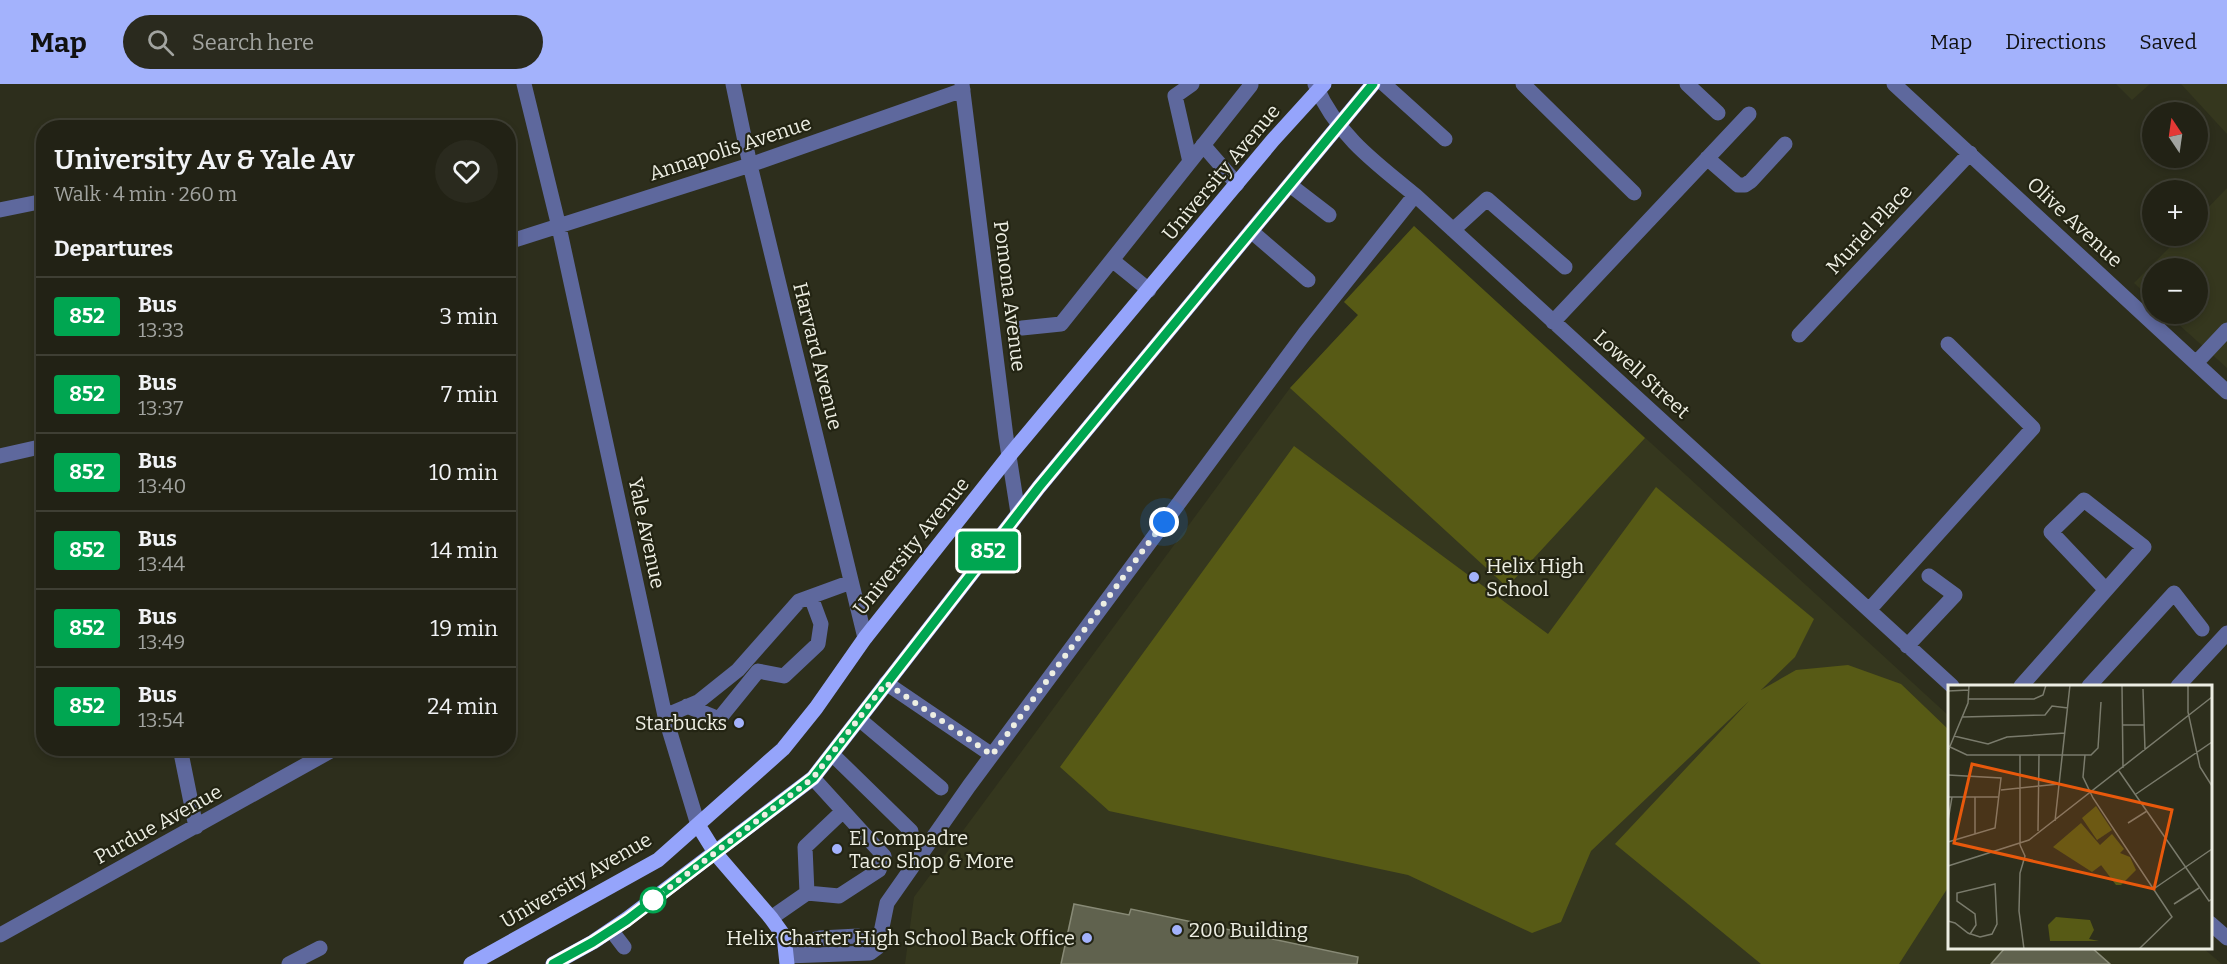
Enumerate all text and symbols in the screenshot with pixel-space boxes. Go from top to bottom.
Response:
search box [123,15,543,69]
text: Map [30,26,87,59]
icon: search [144,26,177,59]
text: Search here [192,29,314,56]
text: Map [1930,29,1972,55]
text: Directions [2005,29,2106,55]
text: Saved [2139,29,2197,55]
street label: University Avenue [1157,99,1285,245]
north arrow [2142,102,2208,168]
map controls [2142,102,2208,324]
street label: Annapolis Avenue [646,110,814,186]
button: heart [435,140,498,203]
text: University Av & Yale Av [54,143,355,176]
street label: Olive Avenue [2022,172,2128,272]
street label: Muriel Place [1821,179,1917,279]
button: + [2142,180,2208,246]
text: Walk · 4 min · 260 m [54,182,237,206]
street label: Pomona Avenue [989,219,1031,373]
text: Departures [54,235,173,262]
button: − [2142,258,2208,324]
street label: Harvard Avenue [788,280,848,432]
text: Bus [138,291,177,318]
text: 852 [69,303,105,329]
text: 3 min [440,303,498,330]
text: 13:33 [138,318,184,342]
street label: Lowell Street [1589,325,1695,423]
text: Bus [138,369,177,396]
text: 852 [69,381,105,407]
text: 7 min [441,381,498,408]
text: 13:37 [138,396,183,420]
text: Bus [138,447,177,474]
text: 852 [69,459,105,485]
text: 10 min [429,459,498,486]
street label: University Avenue [848,472,974,620]
text: 13:40 [138,474,186,498]
street label: Yale Avenue [624,475,670,591]
your location [1149,507,1179,537]
text: Bus [138,525,177,552]
line badge: 852 [954,532,1022,570]
text: 852 [69,537,105,563]
text: 14 min [430,537,498,564]
text: 852 [970,538,1006,564]
text: 13:44 [138,552,185,576]
place label: Helix High School [1486,554,1585,601]
marker: Helix High School [1467,570,1481,584]
text: Bus [138,603,177,630]
text: 852 [69,615,105,641]
text: 19 min [430,615,498,642]
text: 13:49 [138,630,185,654]
text: Bus [138,681,177,708]
inset map [1948,685,2212,949]
text: 852 [69,693,105,719]
text: 24 min [427,693,498,720]
text: 13:54 [138,708,184,732]
place label: Starbucks [635,711,727,735]
marker: Starbucks [732,716,746,730]
street label: Purdue Avenue [90,779,226,869]
place label: El Compadre Taco Shop & More [849,826,1014,873]
street label: University Avenue [496,827,656,933]
marker: El Compadre Taco Shop & More [830,842,844,856]
unlabelled marker [640,887,666,913]
place label: 200 Building [1189,918,1308,942]
marker: 200 Building [1170,923,1184,937]
place label: Helix Charter High School Back Office [726,926,1075,950]
marker: Helix Charter High School Back Office [1080,931,1094,945]

